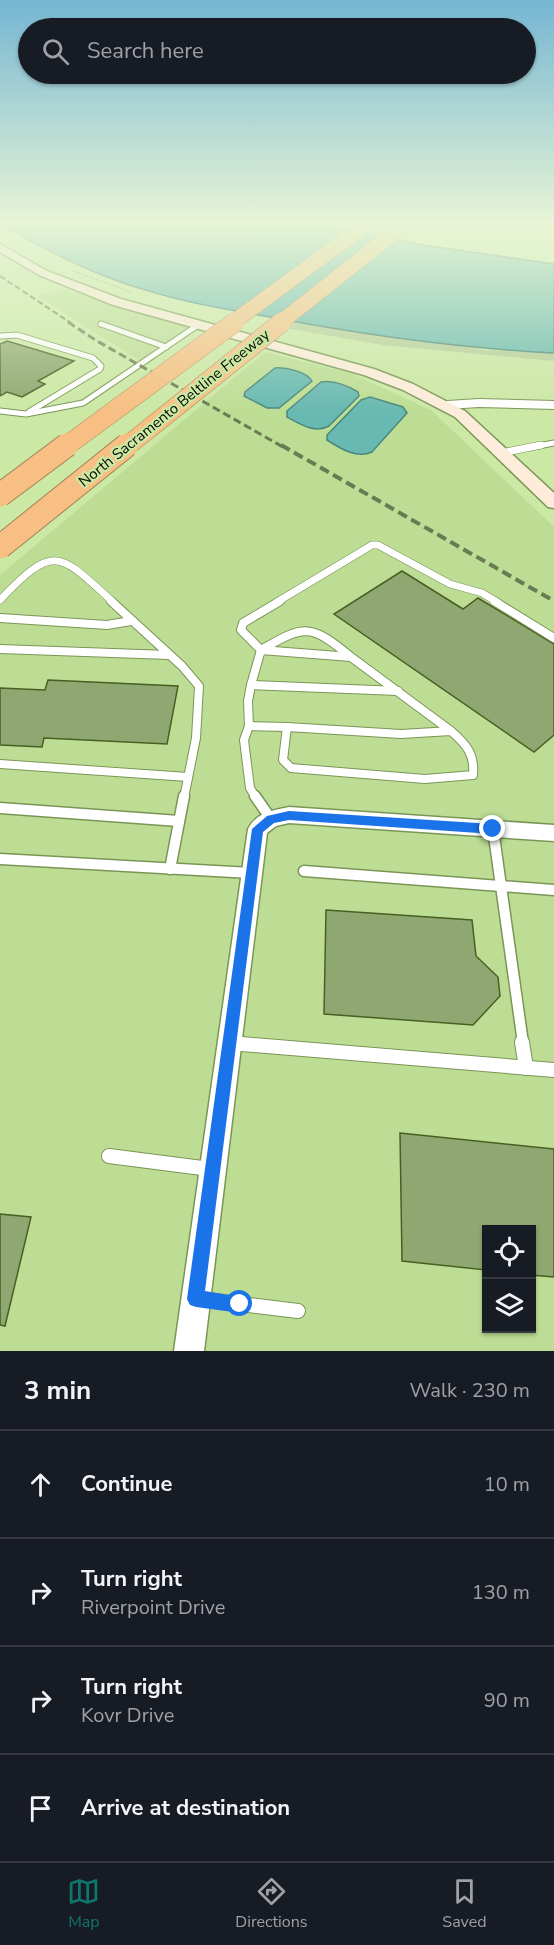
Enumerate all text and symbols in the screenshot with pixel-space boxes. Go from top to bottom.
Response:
search box [18,18,536,84]
icon: search [39,35,72,68]
text: Search here [87,36,204,66]
street label: North Sacramento Beltline Freeway [74,324,274,491]
route end [479,815,505,841]
map controls [482,1225,536,1333]
button: locate [482,1225,536,1279]
button: layers [482,1279,536,1333]
route start [226,1290,252,1316]
text: 3 min [24,1373,91,1408]
text: Walk · 230 m [410,1377,530,1404]
icon: ahead [24,1468,57,1501]
text: Continue [81,1469,172,1499]
text: 10 m [484,1471,530,1498]
text: Turn right [81,1564,182,1594]
icon: right [24,1576,57,1609]
text: 130 m [472,1579,530,1606]
text: Riverpoint Drive [81,1594,225,1621]
text: Turn right [81,1672,182,1702]
icon: right [24,1684,57,1717]
text: 90 m [484,1687,530,1714]
text: Kovr Drive [81,1702,174,1729]
icon: arrive [24,1792,57,1825]
text: Arrive at destination [81,1793,290,1823]
tab: Map [67,1875,100,1933]
tab: Directions [235,1875,307,1933]
tab: Saved [442,1875,487,1933]

